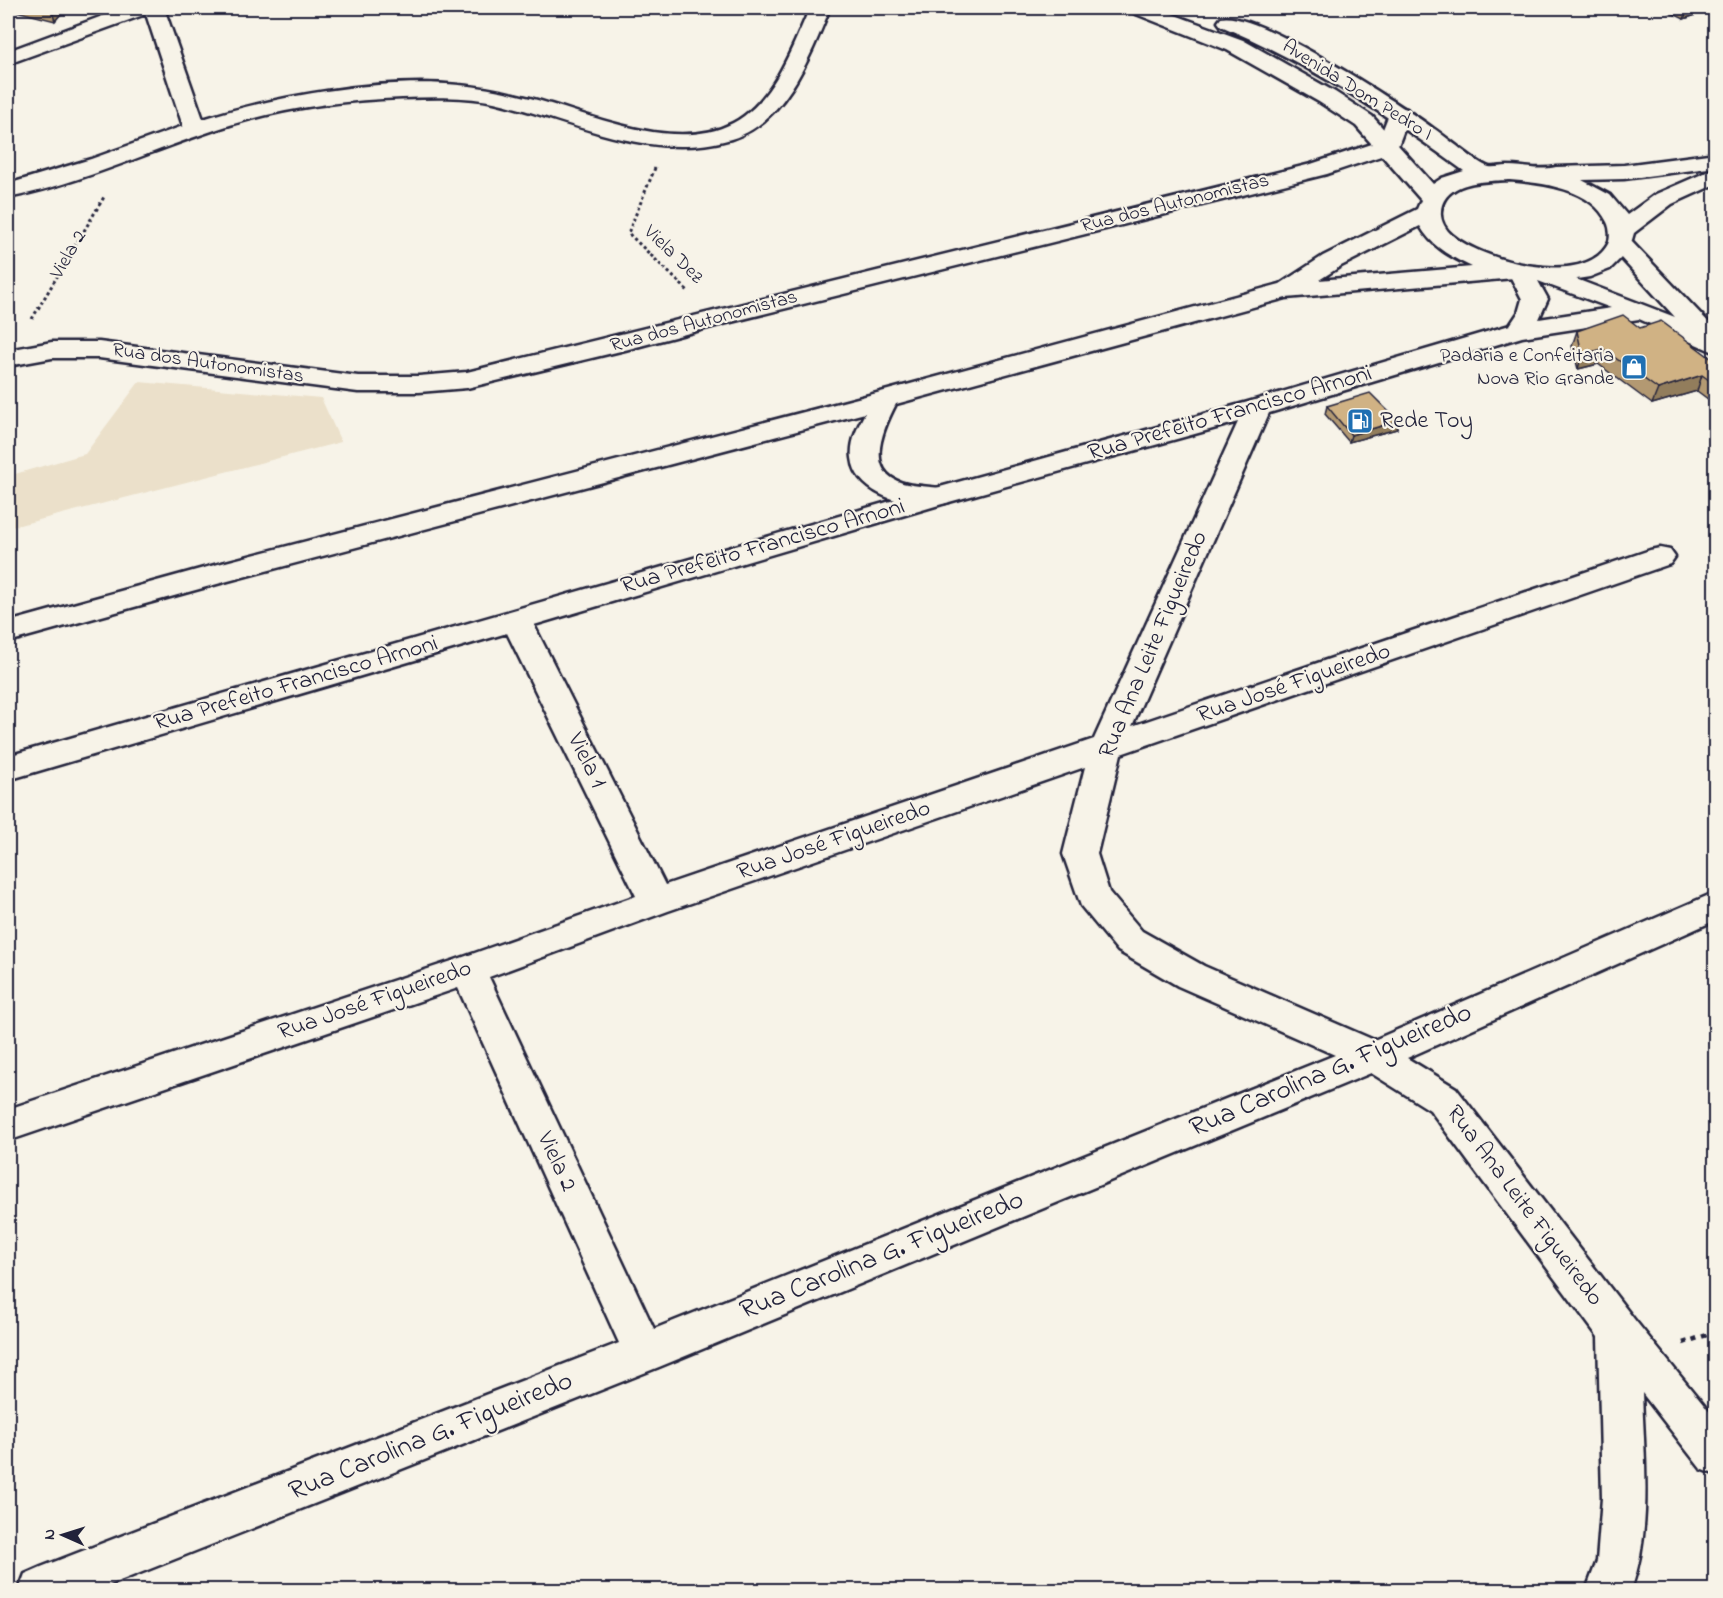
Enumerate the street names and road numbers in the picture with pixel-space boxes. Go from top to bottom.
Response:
street label: Avenida Dom Pedro I [1276,33,1438,149]
street label: Rua dos Autonomistas [1078,167,1272,241]
street label: Viela Dez [636,218,710,292]
street label: Viela 2 [43,225,95,286]
street label: Rua dos Autonomistas [607,283,801,361]
street label: Rua dos Autonomistas [110,336,306,392]
street label: Rua Prefeito Francisco Arnoni [1084,357,1376,471]
street label: Rua Prefeito Francisco Arnoni [617,490,909,604]
street label: Rua Ana Leite Figueiredo [1090,526,1218,764]
street label: Rua Prefeito Francisco Arnoni [150,627,442,741]
street label: Rua José Figueiredo [1193,634,1395,734]
street label: Viela 1 [557,726,615,795]
street label: Rua José Figueiredo [733,791,935,891]
street label: Rua José Figueiredo [274,951,476,1051]
street label: Rua Carolina G. Figueiredo [1183,993,1479,1149]
street label: Rua Ana Leite Figueiredo [1437,1098,1611,1314]
street label: Viela 2 [527,1125,585,1198]
street label: Rua Carolina G. Figueiredo [734,1180,1030,1332]
street label: Rua Carolina G. Figueiredo [283,1361,579,1513]

